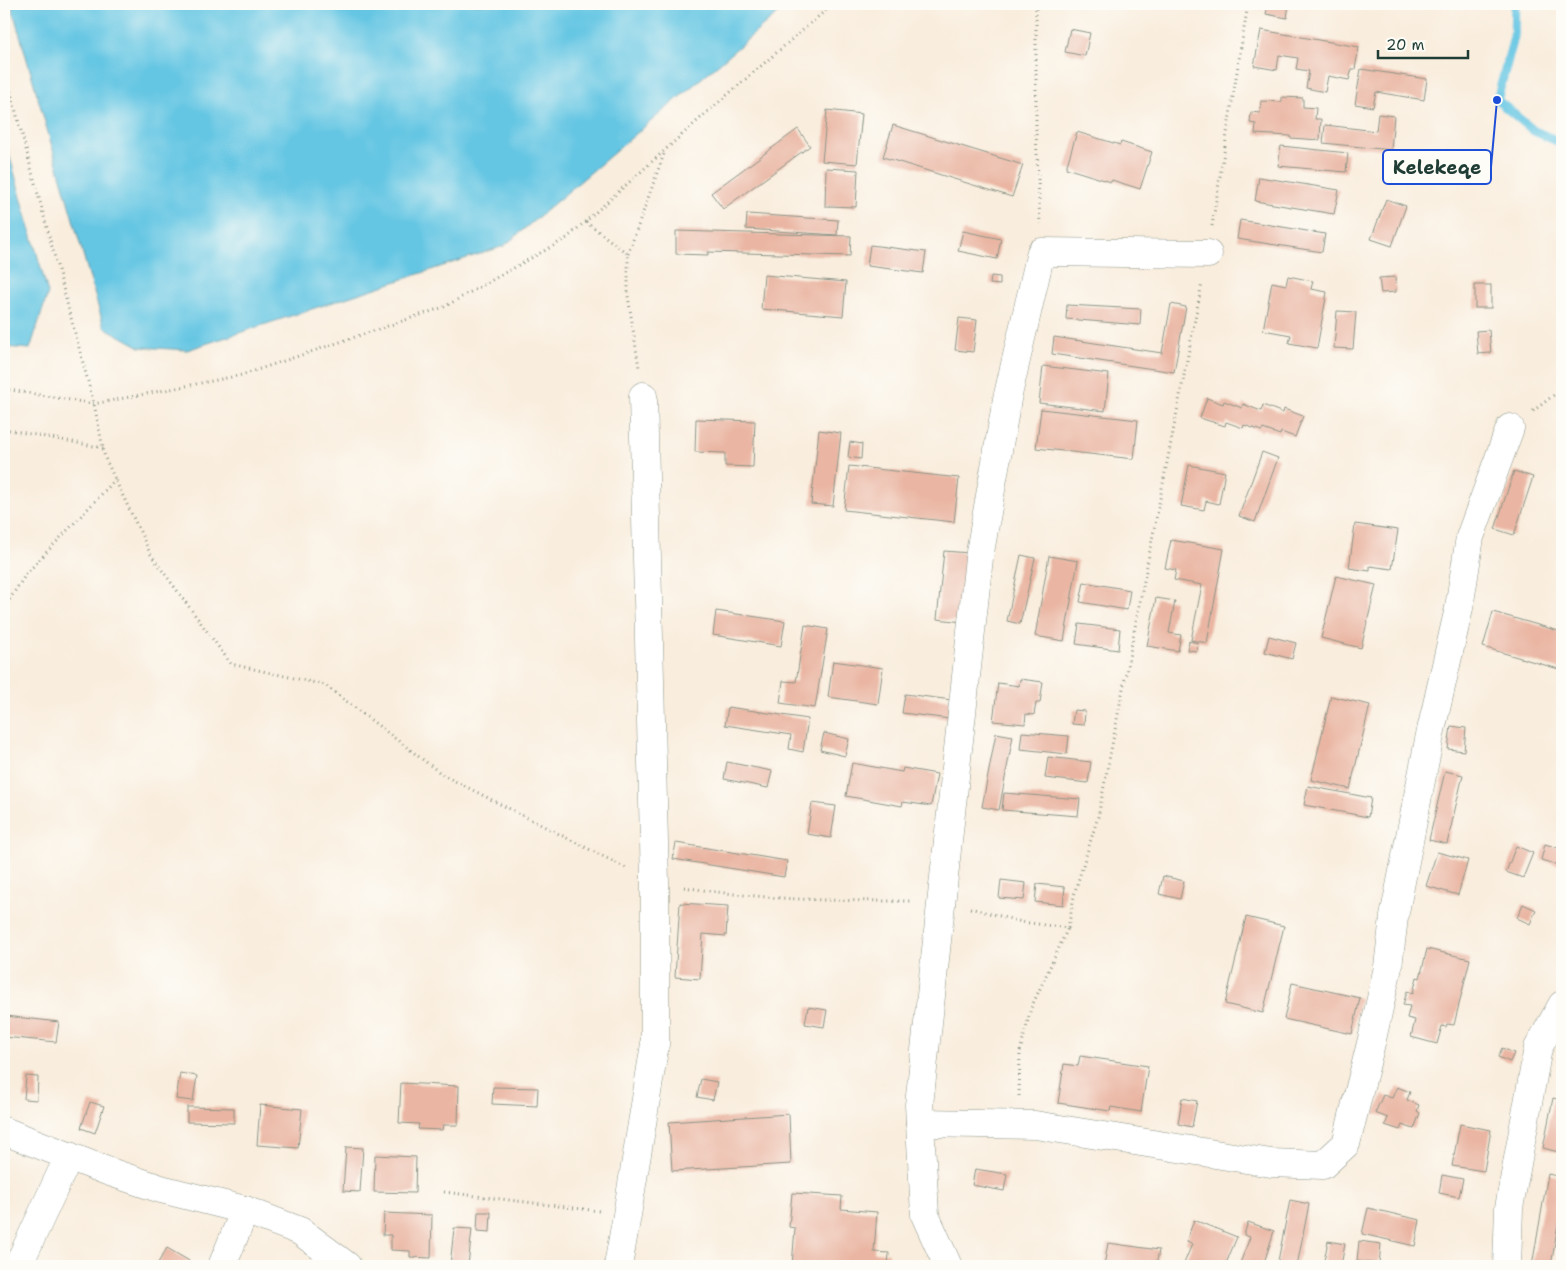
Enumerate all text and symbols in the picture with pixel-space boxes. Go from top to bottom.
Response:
scale bar [1378,28,1468,60]
text: 20 m [1386,35,1425,55]
callout: Kelekeqe [1383,150,1491,184]
text: Kelekeqe [1393,155,1481,180]

